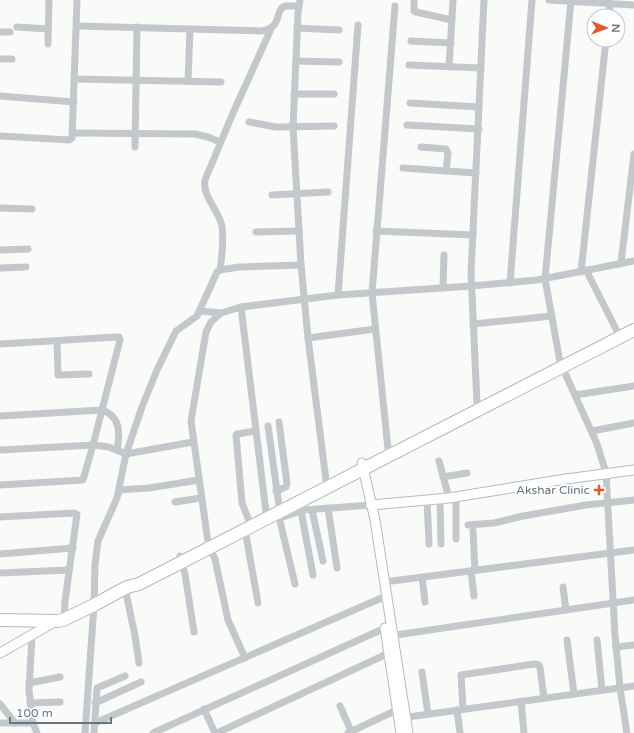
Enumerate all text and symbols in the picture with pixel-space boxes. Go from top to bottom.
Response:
north arrow [586,8,626,48]
text: N [609,24,622,33]
place label: Akshar Clinic [516,483,590,497]
marker: Akshar Clinic [593,484,605,496]
scale bar [10,699,111,725]
text: 100 m [16,706,53,720]

